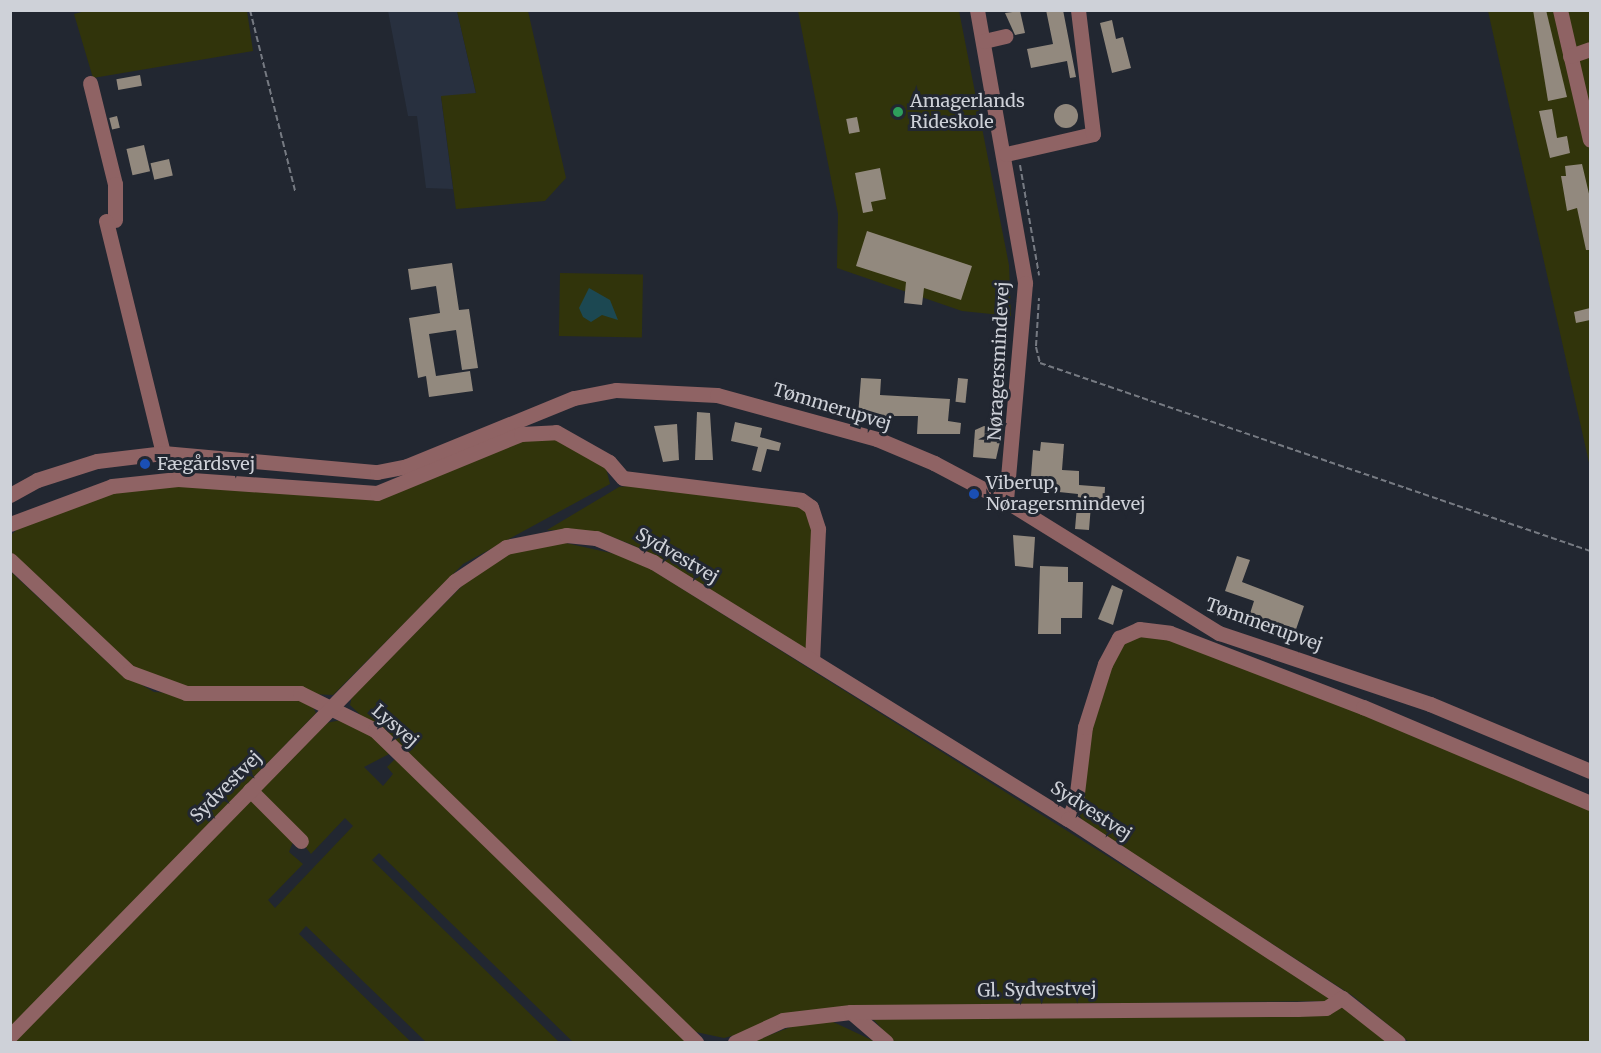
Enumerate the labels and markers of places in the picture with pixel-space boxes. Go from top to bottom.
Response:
place label: Amagerlands Rideskole [910,91,1025,134]
marker: Amagerlands Rideskole [891,105,905,119]
place label: Fægårdsvej [157,453,255,475]
marker: Fægårdsvej [138,457,152,471]
place label: Viberup, Nøragersmindevej [986,473,1146,516]
marker: Viberup, Nøragersmindevej [967,487,981,501]

